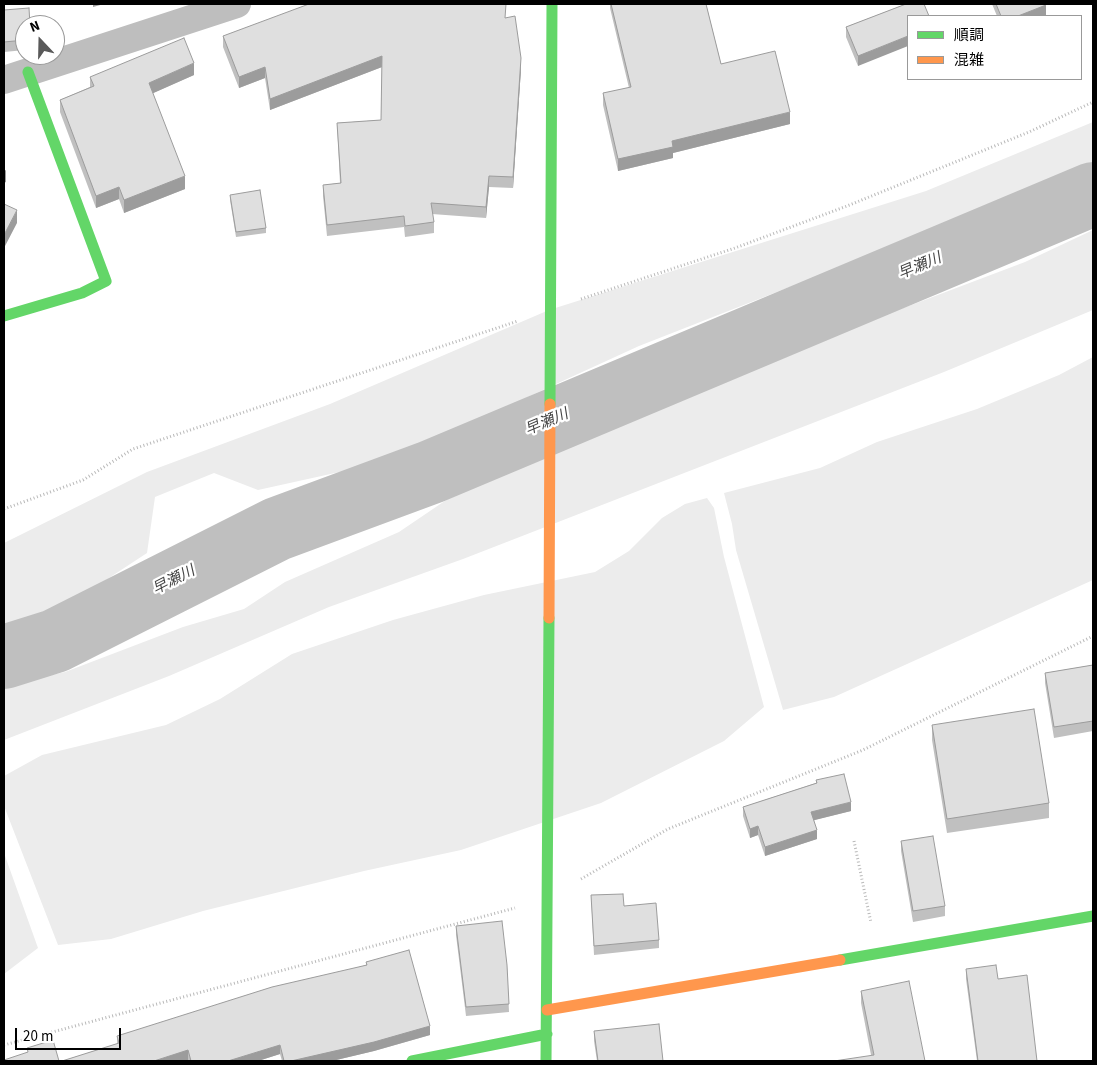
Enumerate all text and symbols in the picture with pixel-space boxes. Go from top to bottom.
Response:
north arrow [15,15,65,65]
legend [907,15,1082,80]
text: N [27,16,43,38]
text: 順調 [954,25,984,46]
text: 混雑 [954,50,984,71]
water label: 早瀬川 [896,250,944,284]
water label: 早瀬川 [523,406,571,440]
water label: 早瀬川 [150,563,198,599]
scale bar [18,1018,124,1050]
text: 20 m [23,1026,53,1047]

